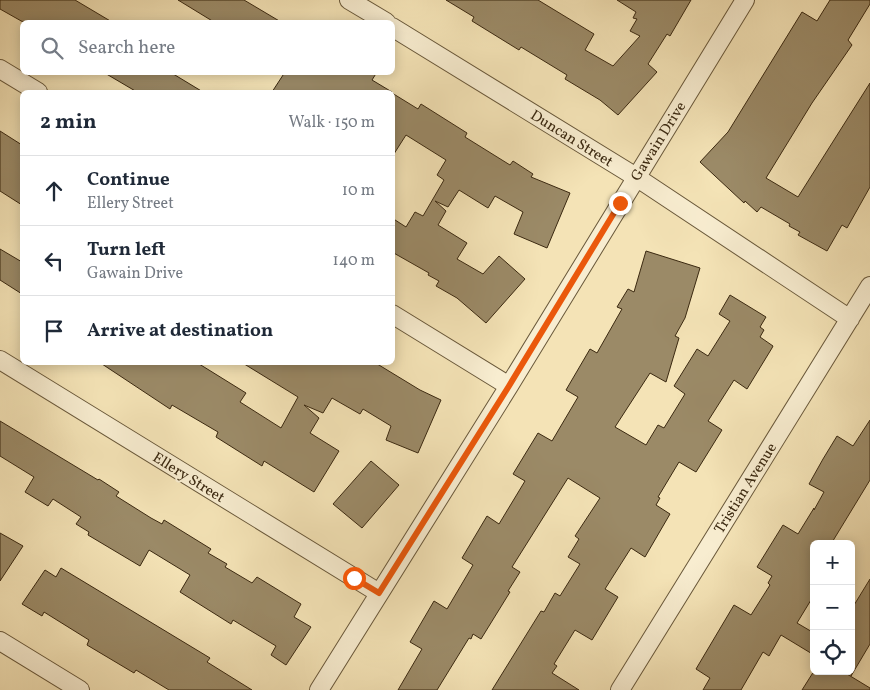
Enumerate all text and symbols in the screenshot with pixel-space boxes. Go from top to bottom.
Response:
search box [20,20,395,75]
icon: search [38,34,66,62]
text: Search here [78,35,175,61]
street label: Gawain Drive [626,98,692,186]
street label: Duncan Street [526,106,617,173]
text: 2 min [40,108,97,137]
text: Walk · 150 m [289,112,375,134]
text: Continue [87,167,170,193]
icon: ahead [40,177,68,205]
text: 10 m [342,180,375,202]
route end [609,192,632,215]
text: Ellery Street [87,193,174,215]
text: Turn left [87,237,166,263]
icon: left [40,247,68,275]
text: 140 m [333,250,375,272]
text: Gawain Drive [87,263,183,285]
icon: arrive [40,317,68,345]
text: Arrive at destination [87,318,273,344]
street label: Tristian Avenue [710,439,783,538]
street label: Ellery Street [148,448,228,509]
map controls [810,540,855,675]
button: + [810,540,855,585]
route start [343,567,366,590]
button: − [810,585,855,630]
button: locate [810,630,855,675]

